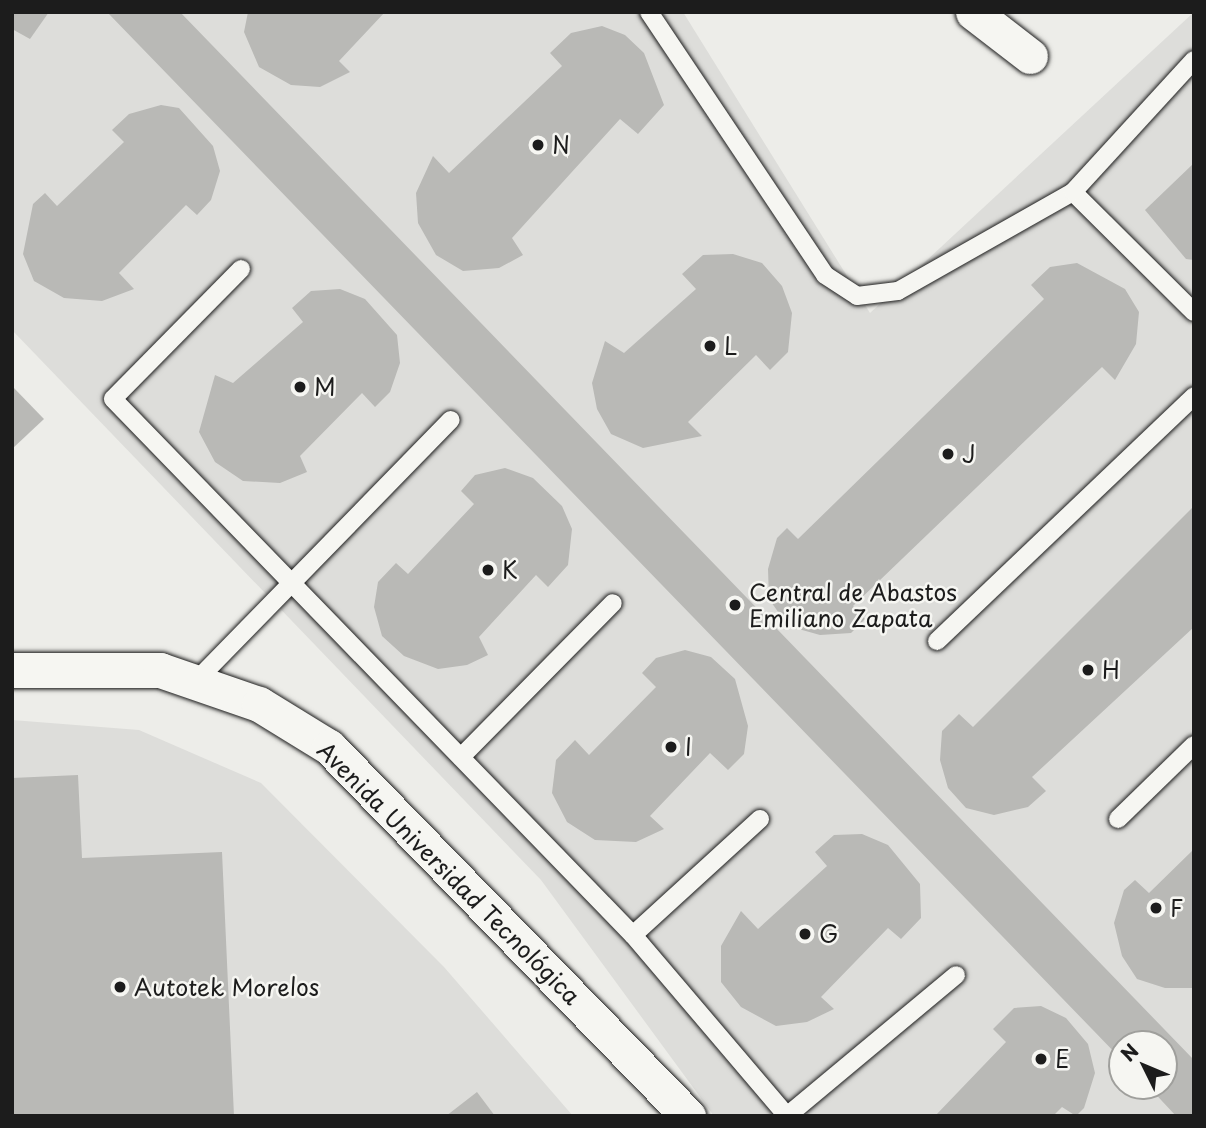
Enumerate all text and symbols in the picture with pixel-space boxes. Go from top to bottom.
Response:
place label: N [552,131,570,159]
marker: N [530,137,546,153]
place label: L [724,332,737,360]
marker: L [702,338,718,354]
place label: M [314,373,336,401]
marker: M [292,379,308,395]
place label: J [962,440,976,468]
marker: J [940,446,956,462]
place label: K [502,556,518,584]
marker: K [480,562,496,578]
place label: Central de Abastos Emiliano Zapata [749,578,960,632]
marker: Central de Abastos Emiliano Zapata [727,597,743,613]
place label: H [1102,656,1120,684]
marker: H [1080,662,1096,678]
place label: I [685,733,692,761]
street label: Avenida Universidad Tecnológica [312,736,586,1010]
marker: I [663,739,679,755]
place label: F [1170,894,1183,922]
marker: F [1148,900,1164,916]
place label: G [819,920,838,948]
marker: G [797,926,813,942]
place label: Autotek Morelos [134,973,319,1001]
marker: Autotek Morelos [112,979,128,995]
north arrow [1108,1030,1178,1100]
text: N [1114,1037,1144,1067]
place label: E [1055,1045,1069,1073]
marker: E [1033,1051,1049,1067]

